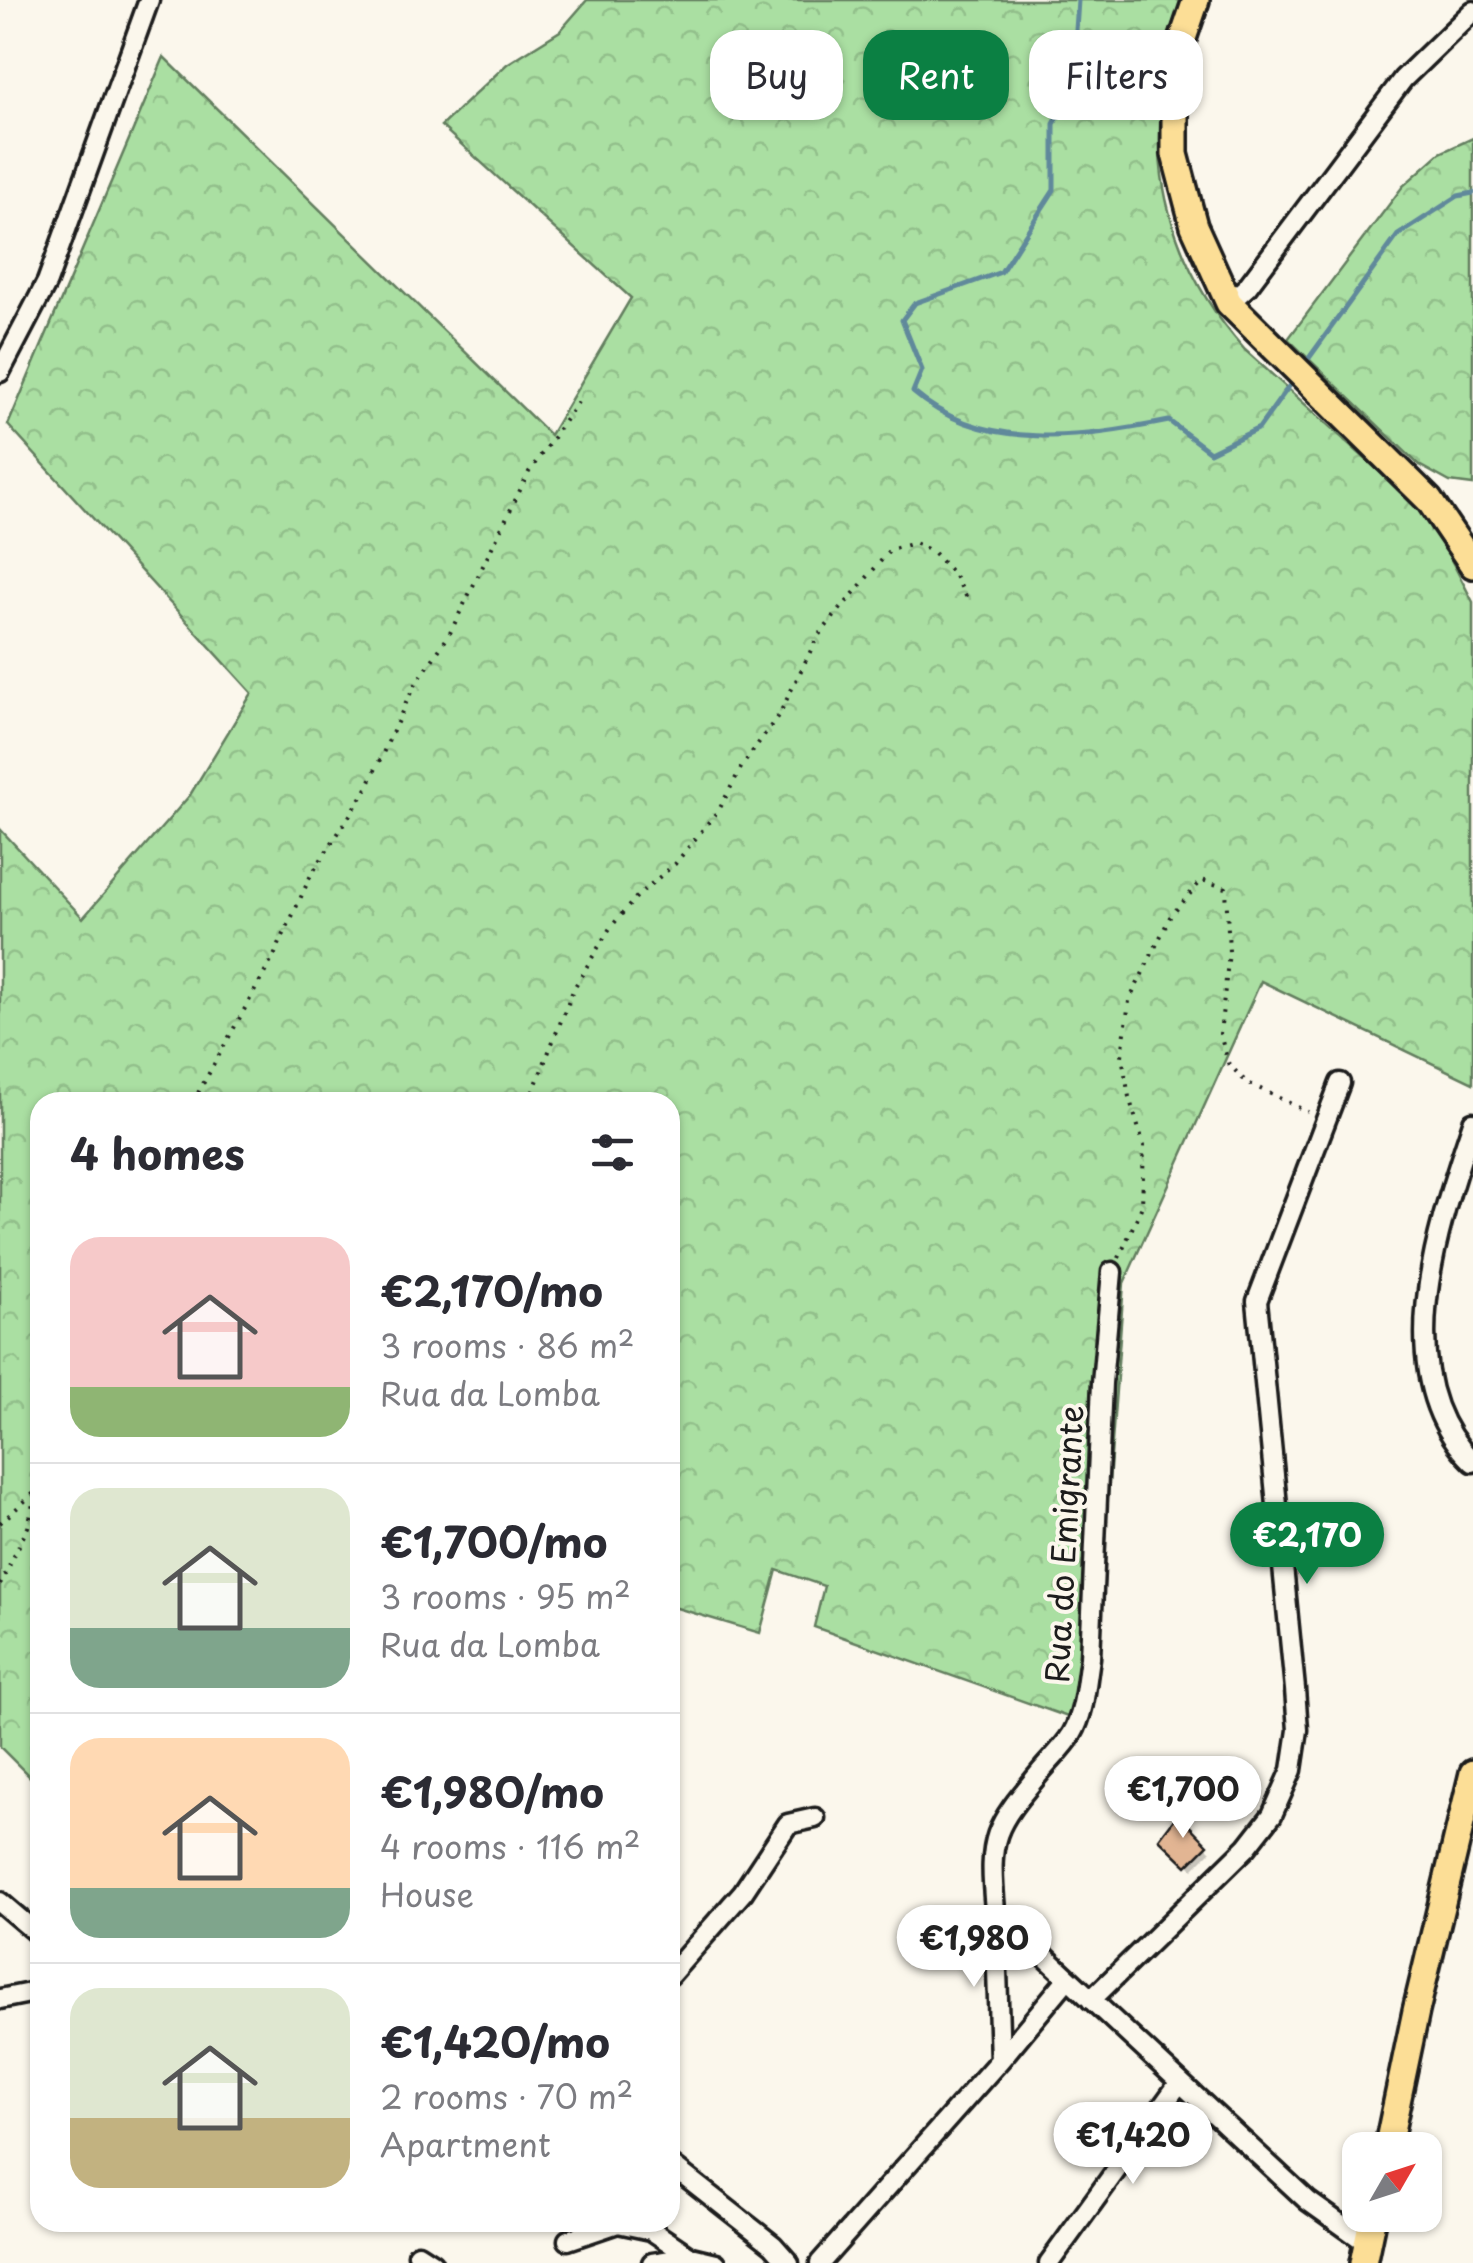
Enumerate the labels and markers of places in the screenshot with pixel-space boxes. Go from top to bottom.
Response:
pin: €2,170 [1226,1502,1388,1587]
pin: €1,700 [1102,1756,1264,1841]
pin: €1,980 [893,1905,1055,1990]
pin: €1,420 [1052,2102,1214,2187]

